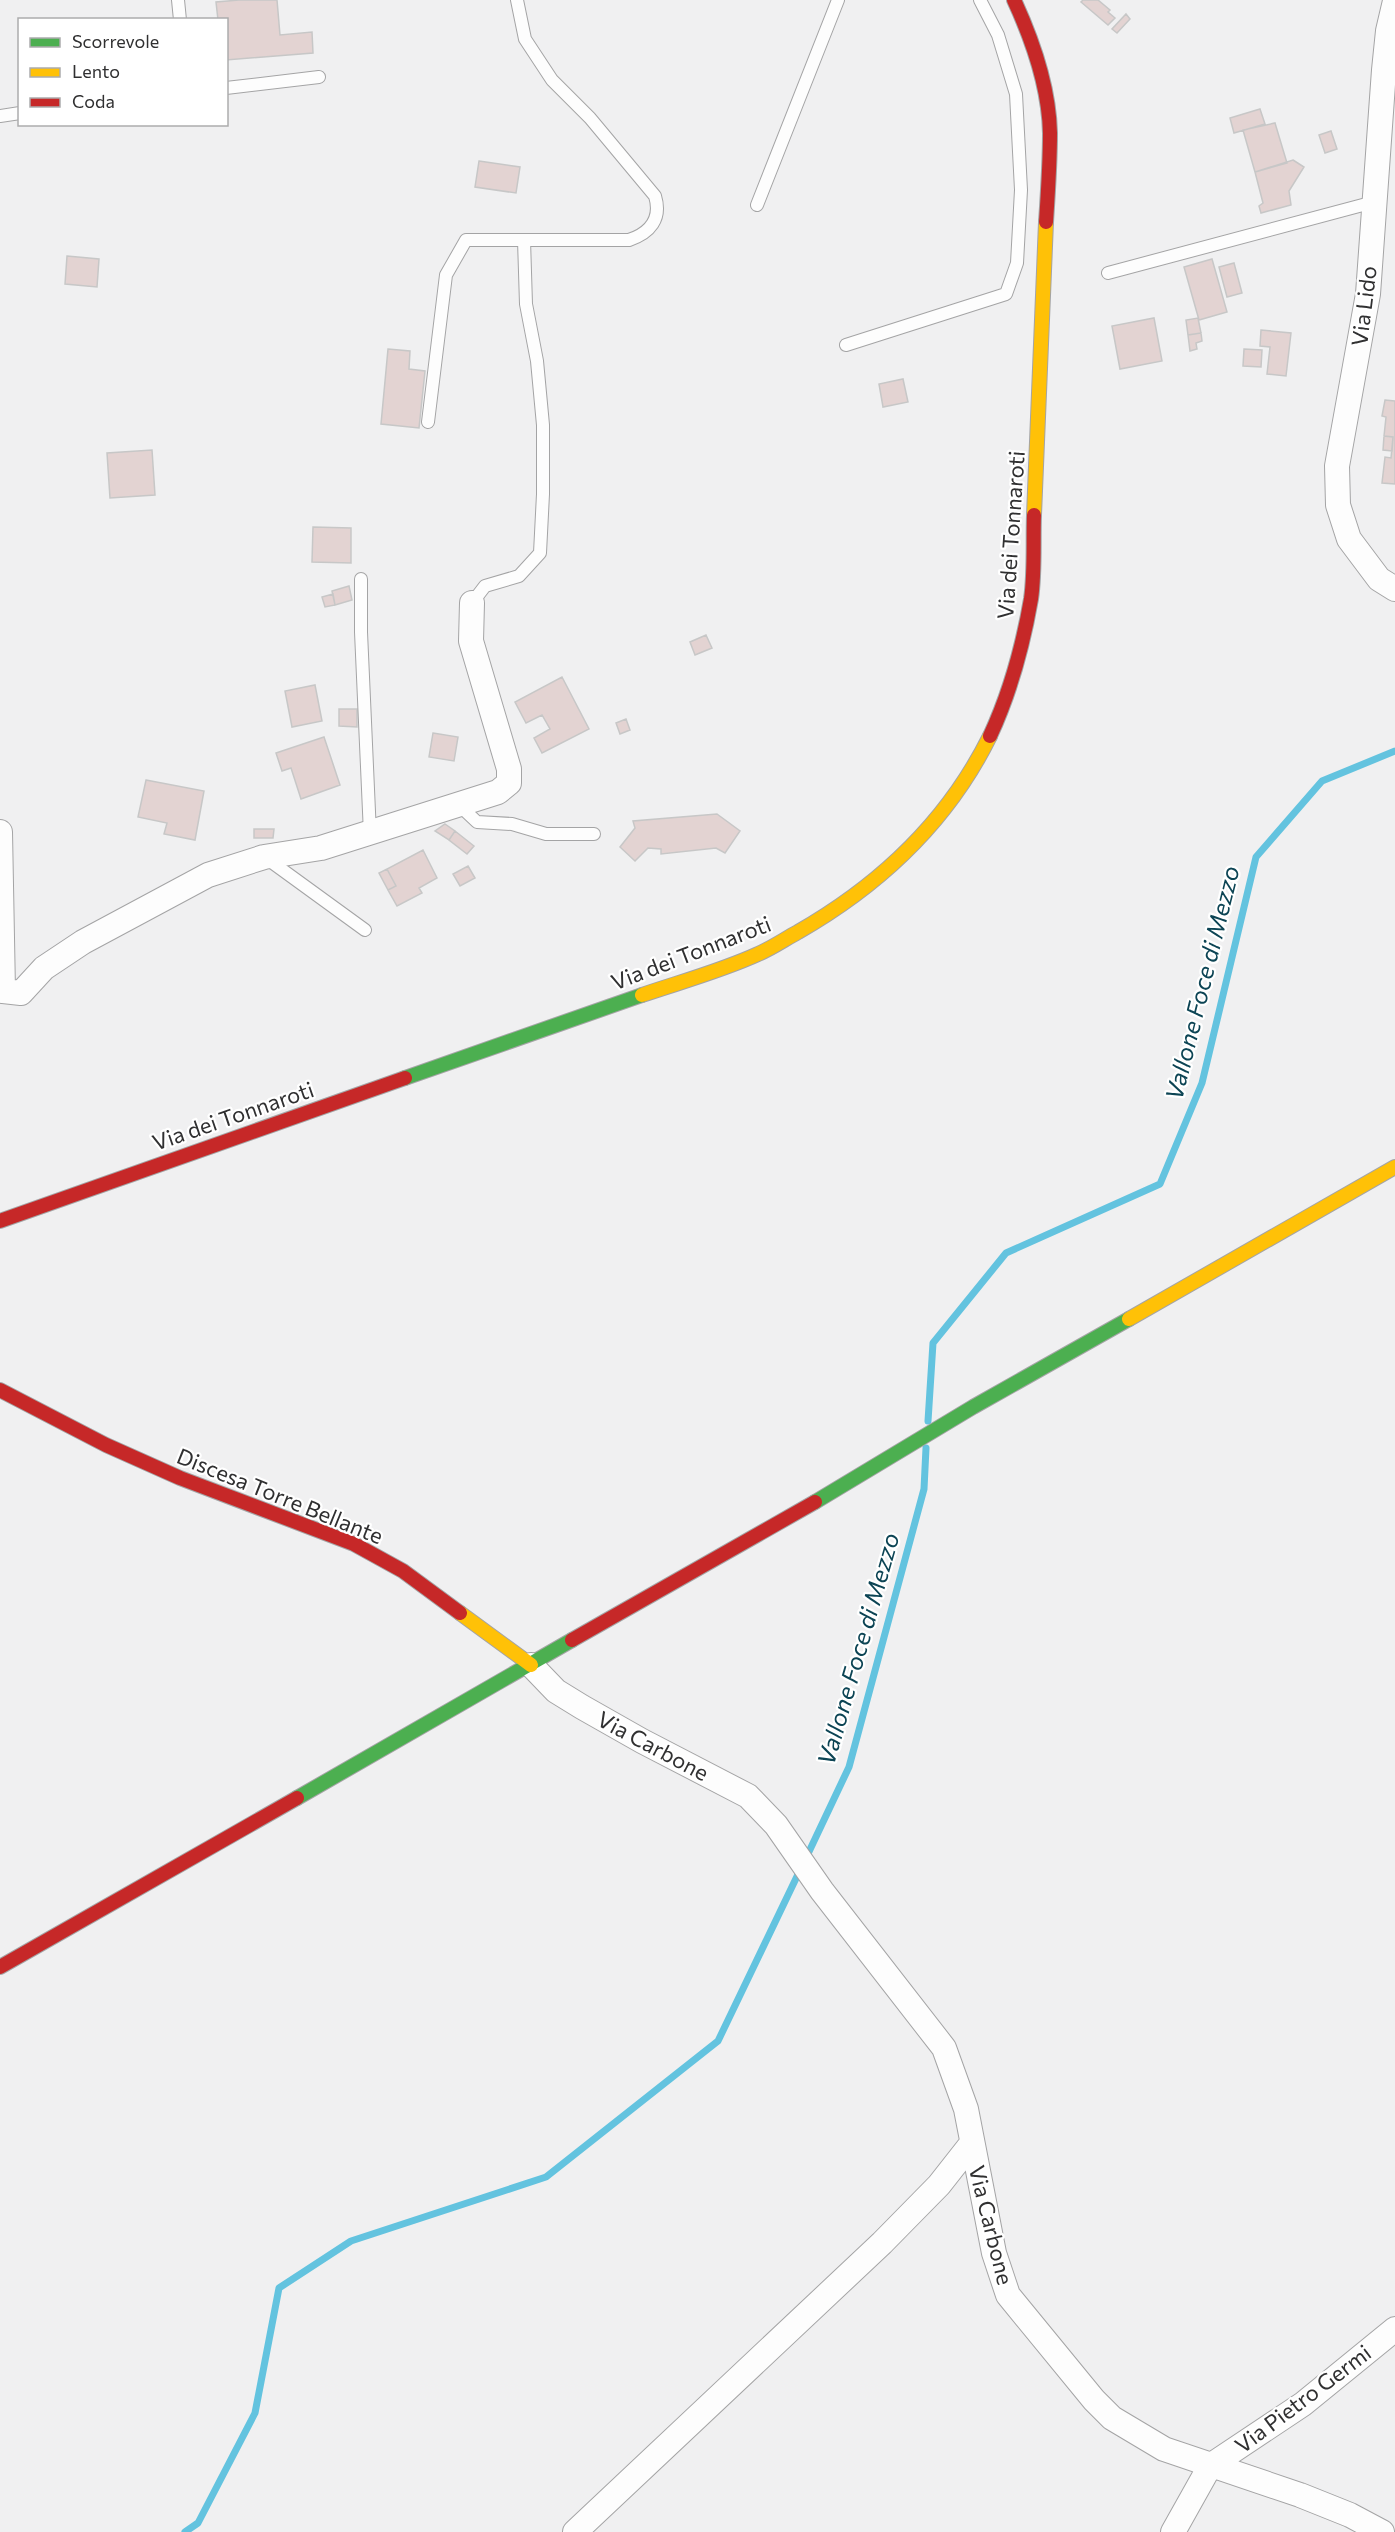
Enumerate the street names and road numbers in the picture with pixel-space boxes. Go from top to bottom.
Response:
street label: Via Lido [1345,264,1382,348]
street label: Via dei Tonnaroti [991,450,1030,620]
street label: Via dei Tonnaroti [607,910,775,995]
street label: Via dei Tonnaroti [149,1075,317,1156]
street label: Discesa Torre Bellante [173,1442,387,1549]
street label: Via Carbone [593,1705,714,1786]
street label: Via Carbone [964,2162,1019,2287]
street label: Via Pietro Germi [1229,2339,1376,2459]

